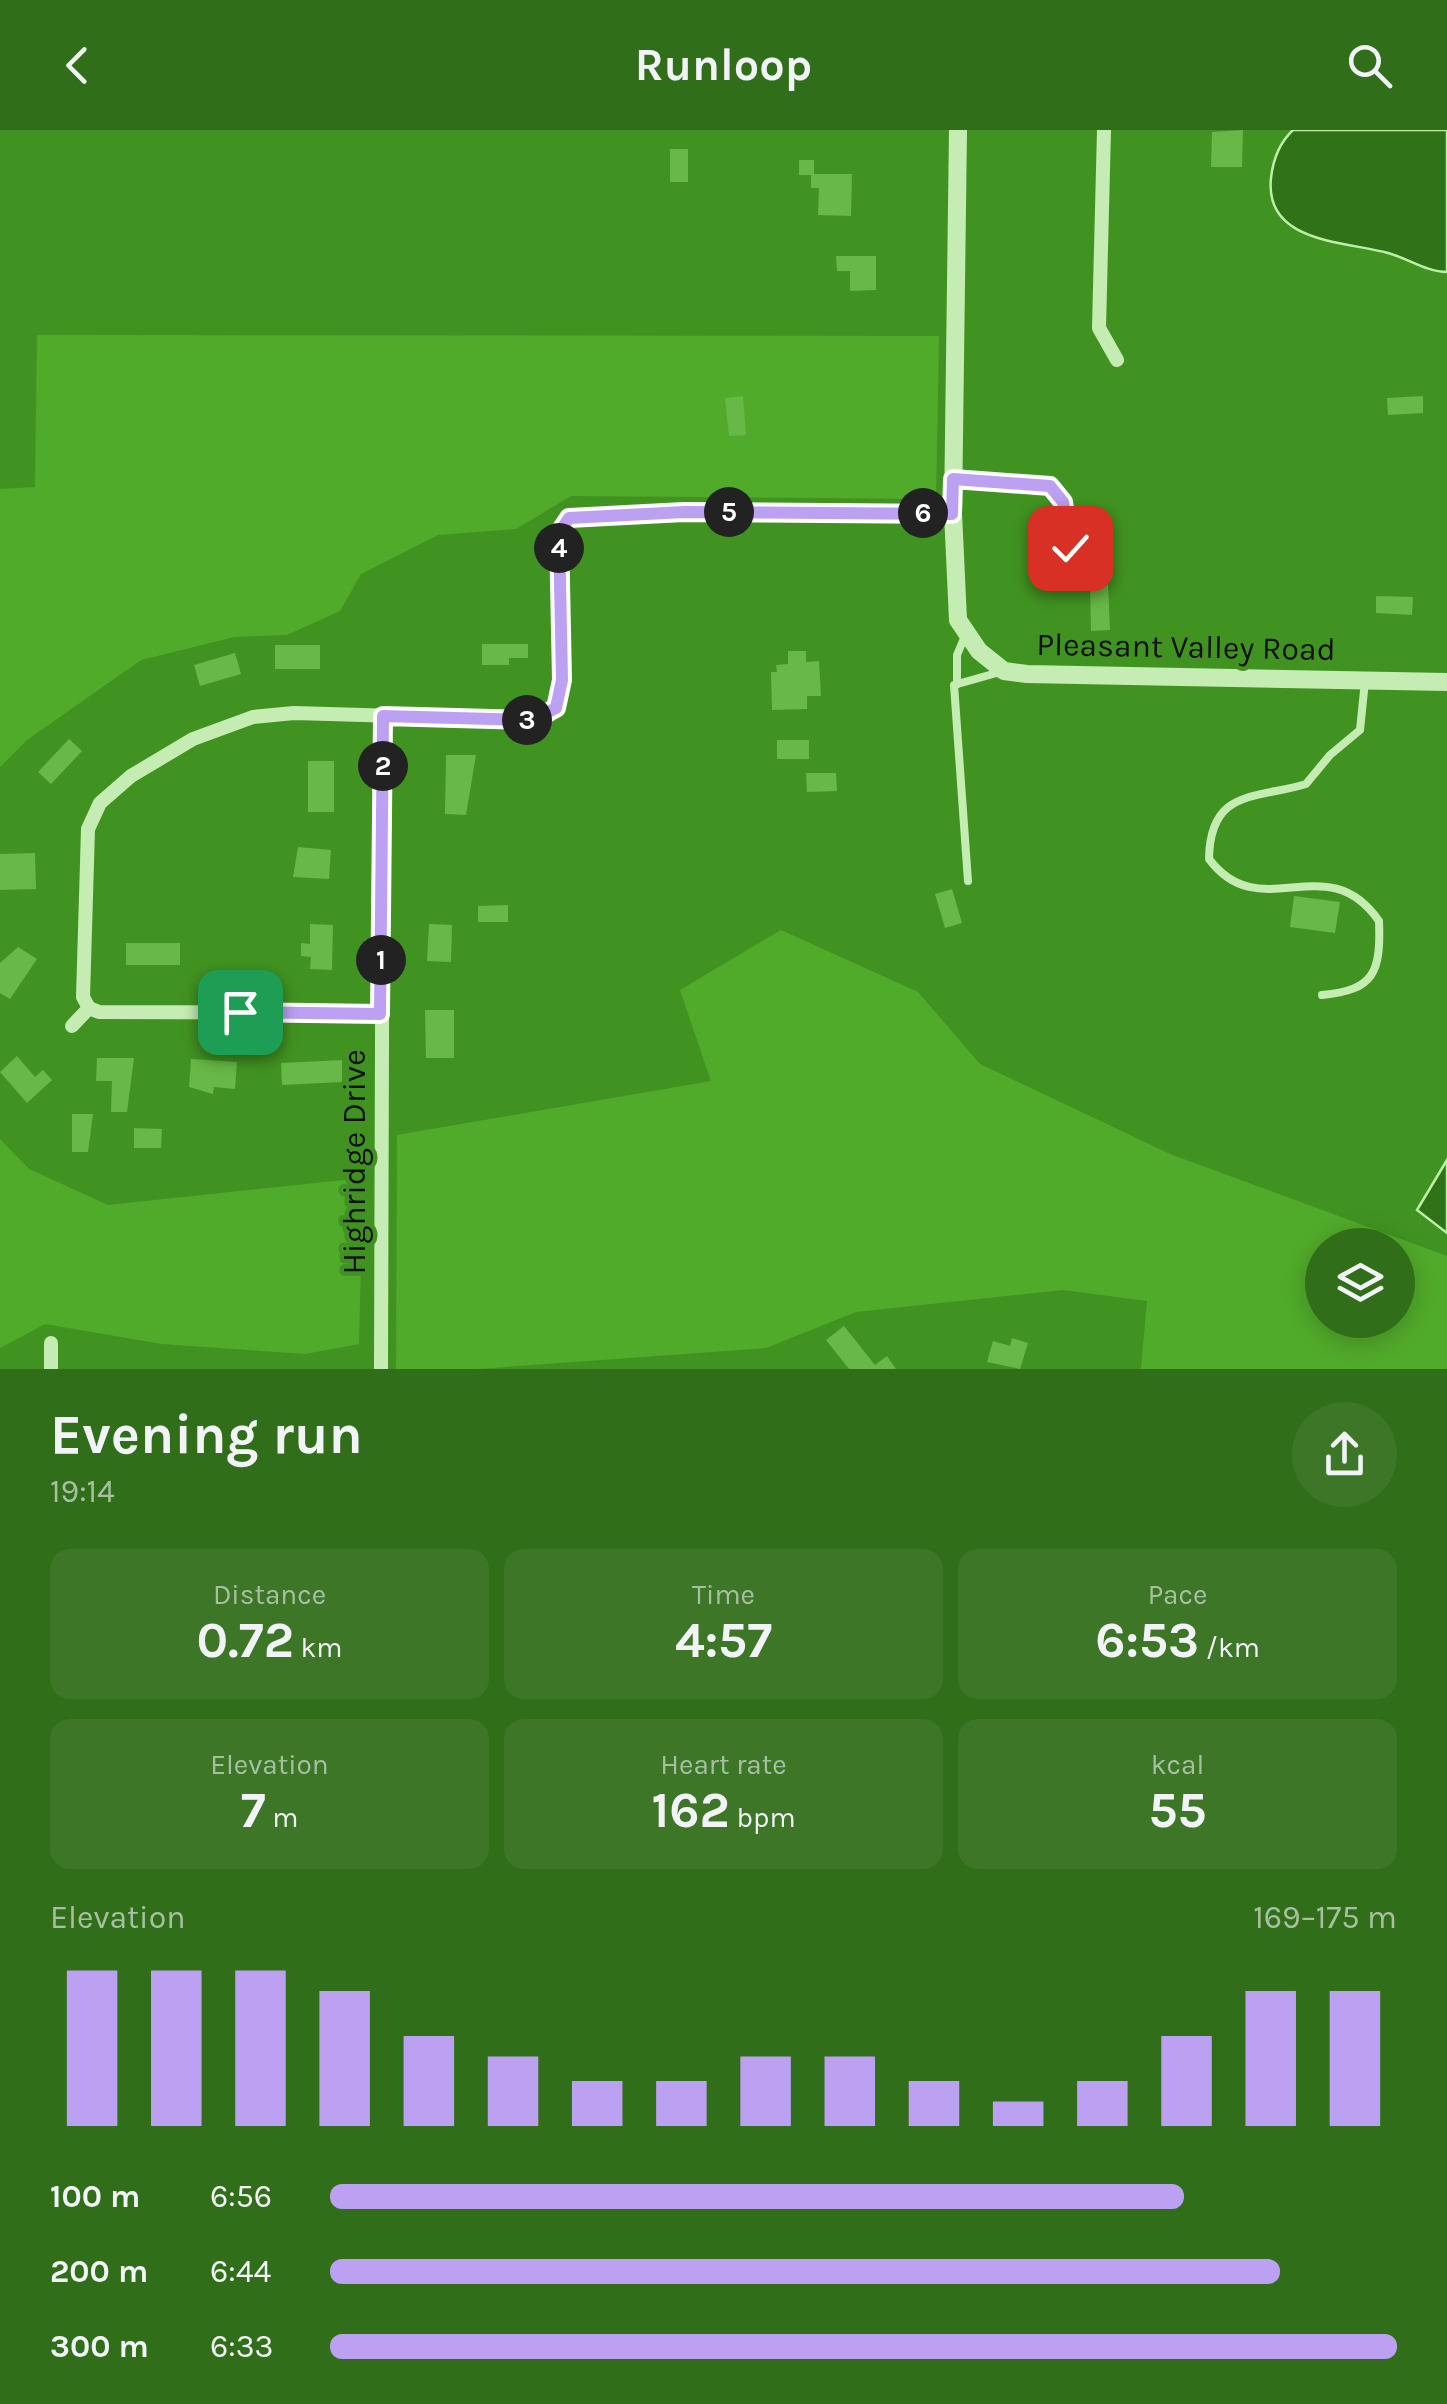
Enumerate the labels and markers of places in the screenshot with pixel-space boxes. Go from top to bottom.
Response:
pin: 5 [704,487,754,537]
pin: 6 [898,488,948,538]
pin [1028,506,1113,591]
pin: 4 [534,523,584,573]
pin: 3 [502,695,552,745]
pin: 2 [358,741,408,791]
pin: 1 [356,935,406,985]
pin [198,970,283,1055]

